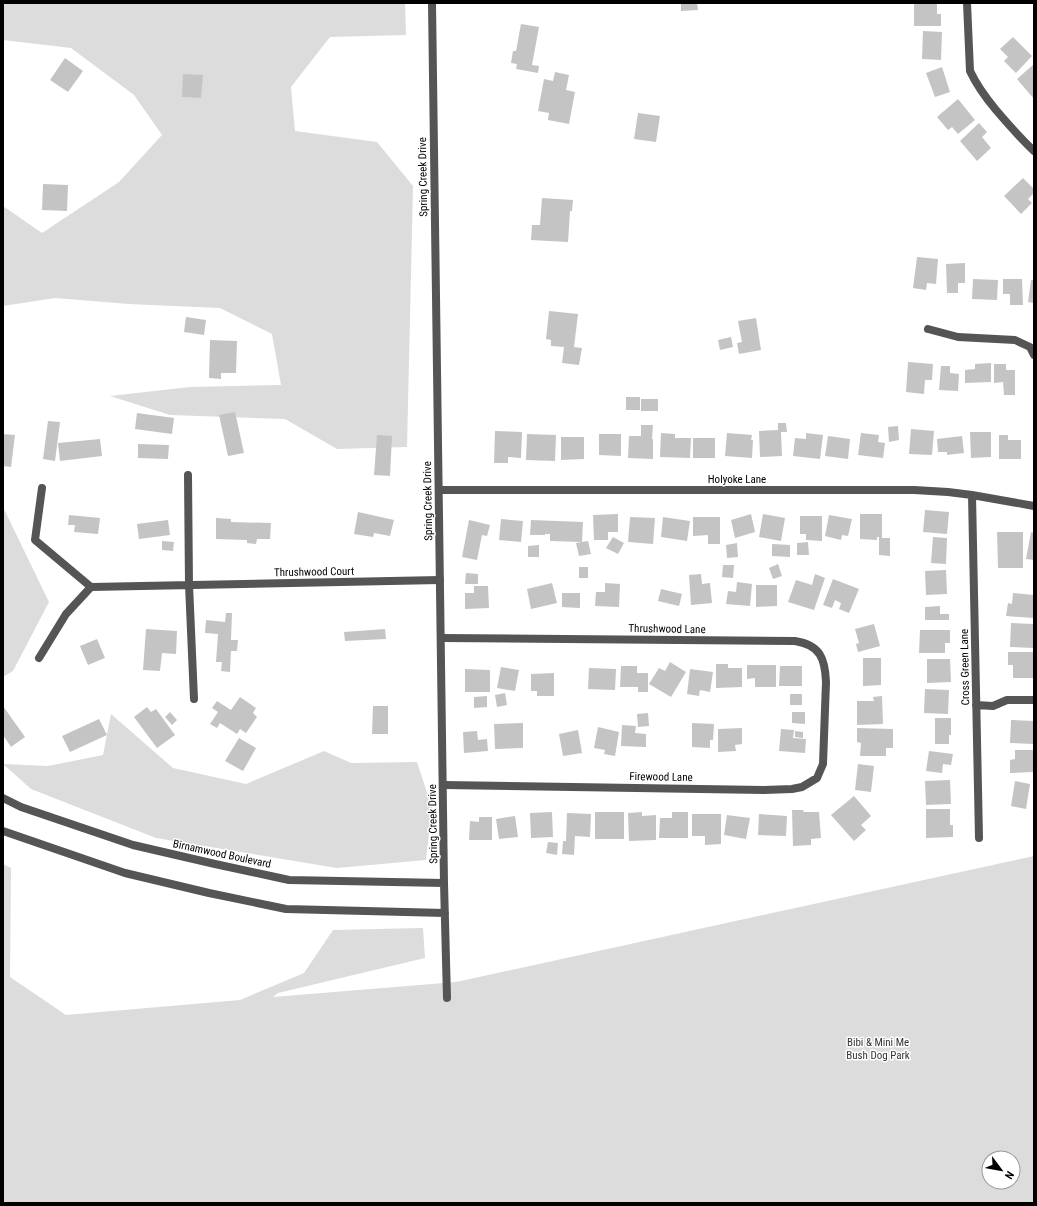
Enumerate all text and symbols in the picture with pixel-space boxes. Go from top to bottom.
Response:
street label: Spring Creek Drive [416,137,430,217]
street label: Spring Creek Drive [421,461,435,541]
street label: Holyoke Lane [708,473,766,486]
street label: Thrushwood Court [274,565,354,579]
street label: Thrushwood Lane [628,622,706,636]
street label: Cross Green Lane [958,629,972,705]
street label: Firewood Lane [629,770,693,784]
street label: Spring Creek Drive [426,784,440,864]
street label: Birnamwood Boulevard [172,837,272,871]
park label: Bibi & Mini Me Bush Dog Park [846,1036,910,1062]
north arrow [981,1150,1021,1190]
text: N [1002,1169,1016,1182]

